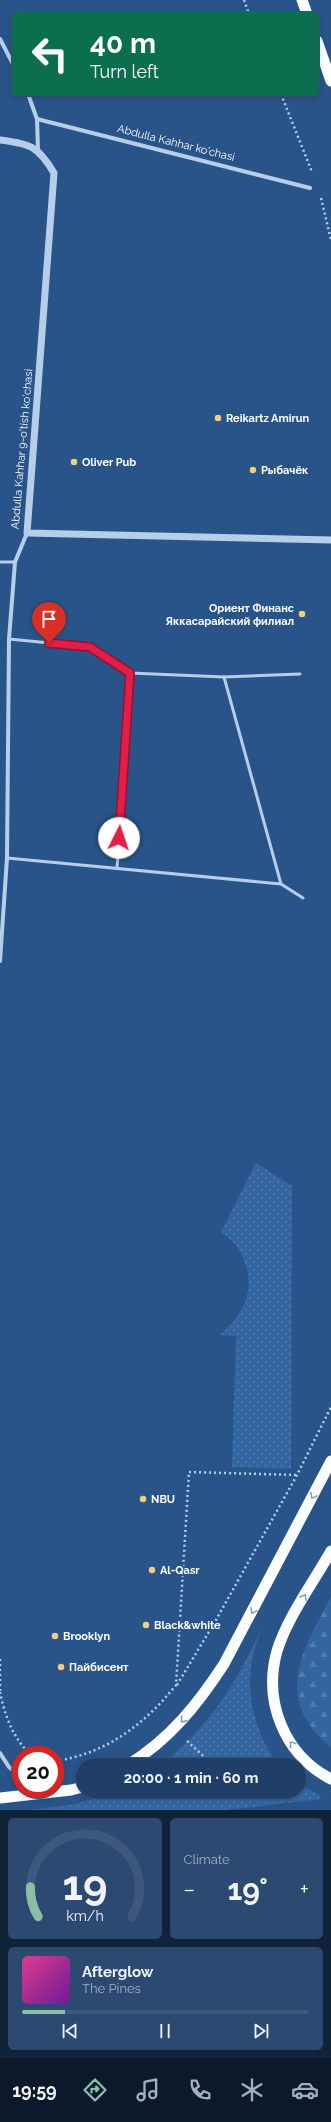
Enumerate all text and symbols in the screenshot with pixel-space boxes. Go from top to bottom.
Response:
text: 40 m [90,27,156,60]
icon: left [24,28,76,80]
text: Turn left [90,61,159,82]
street label: Abdulla Kahhar ko'chasi [116,122,236,164]
street label: Abdulla Kahhar 9-o'tish ko'chasi [9,368,35,530]
place label: Reikartz Amirun [226,412,310,425]
marker: Reikartz Amirun [213,413,223,423]
place label: Oliver Pub [82,456,136,469]
marker: Oliver Pub [69,457,79,467]
place label: Рыбачёк [261,464,309,477]
marker: Рыбачёк [248,465,258,475]
pin [32,602,66,643]
place label: Ориент Финанс Яккасарайский филиал [166,602,294,628]
icon: arrive [38,608,60,630]
marker: Ориент Финанс Яккасарайский филиал [297,609,307,619]
position arrow [98,817,140,859]
one-way arrow [310,1492,318,1499]
place label: NBU [151,1493,175,1506]
marker: NBU [138,1494,148,1504]
place label: Al-Qasr [160,1564,200,1577]
marker: Al-Qasr [147,1565,157,1575]
one-way arrow [300,1594,307,1601]
one-way arrow [250,1607,257,1614]
place label: Black&white [154,1619,221,1632]
marker: Black&white [141,1620,151,1630]
place label: Brooklyn [63,1630,110,1643]
marker: Brooklyn [50,1631,60,1641]
place label: Пайбисент [69,1661,129,1674]
marker: Пайбисент [56,1662,66,1672]
one-way arrow [180,1715,188,1723]
one-way arrow [289,1742,296,1749]
speed limit sign: 20 [12,1746,64,1798]
text: 20:00 · 1 min · 60 m [124,1769,258,1787]
text: Climate [184,1852,230,1867]
text: 19 [62,1860,107,1909]
text: 19° [228,1872,268,1907]
text: − [184,1876,195,1902]
text: + [300,1876,309,1902]
text: km/h [66,1907,104,1923]
text: Afterglow [82,1963,153,1981]
text: The Pines [82,1981,141,1996]
icon: previous [59,2020,81,2042]
icon: pause [154,2020,176,2042]
icon: next [250,2020,272,2042]
icon: directions [81,2076,109,2104]
icon: music [134,2076,162,2104]
icon: phone [186,2076,214,2104]
icon: climate [238,2076,266,2104]
icon: car [291,2076,319,2104]
text: 19:59 [12,2080,57,2101]

